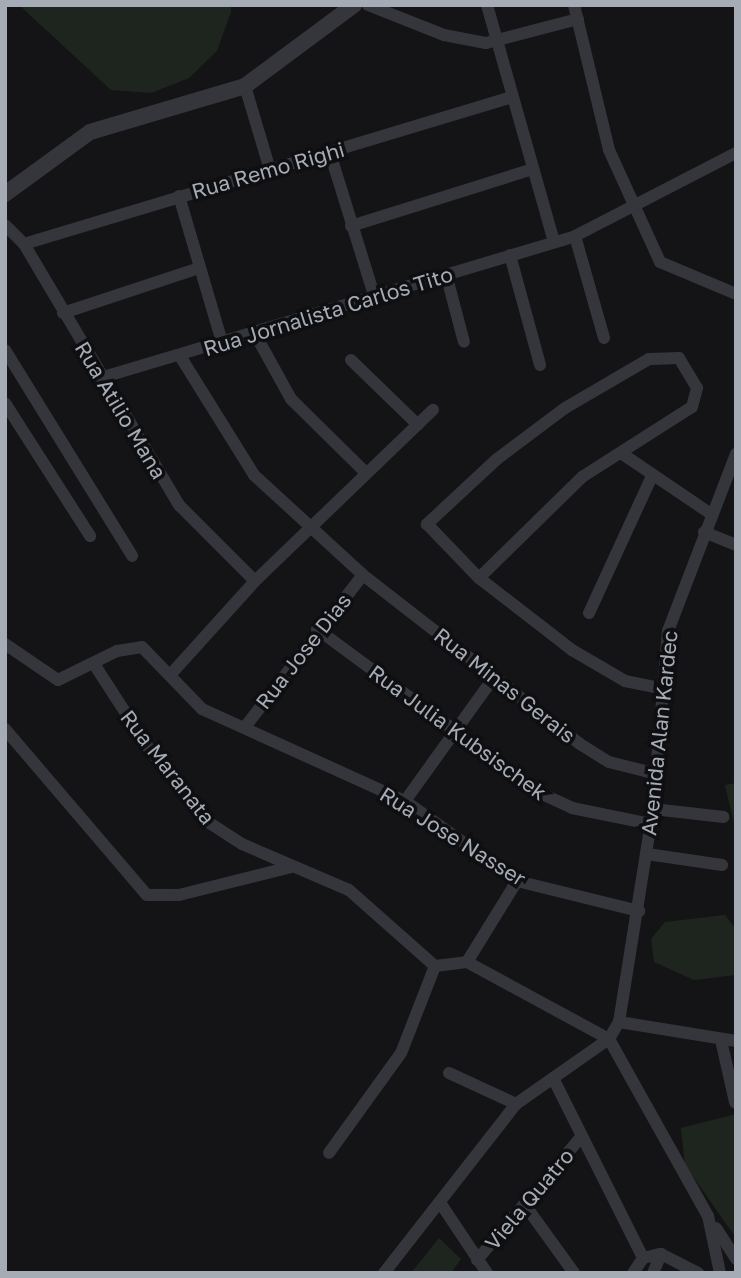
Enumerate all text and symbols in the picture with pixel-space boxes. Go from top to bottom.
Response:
street label: Rua Remo Righi [189,136,347,204]
street label: Rua Jornalista Carlos Tito [200,261,456,361]
street label: Rua Atilio Mana [70,337,172,483]
street label: Rua Jose Dias [250,588,356,714]
street label: Rua Minas Gerais [429,622,581,748]
street label: Avenida Alan Kardec [636,629,682,837]
street label: Rua Julia Kubsischek [364,659,552,805]
street label: Rua Maranata [116,705,220,829]
street label: Rua Jose Nasser [376,781,530,891]
street label: Viela Quatro [479,1143,579,1255]

